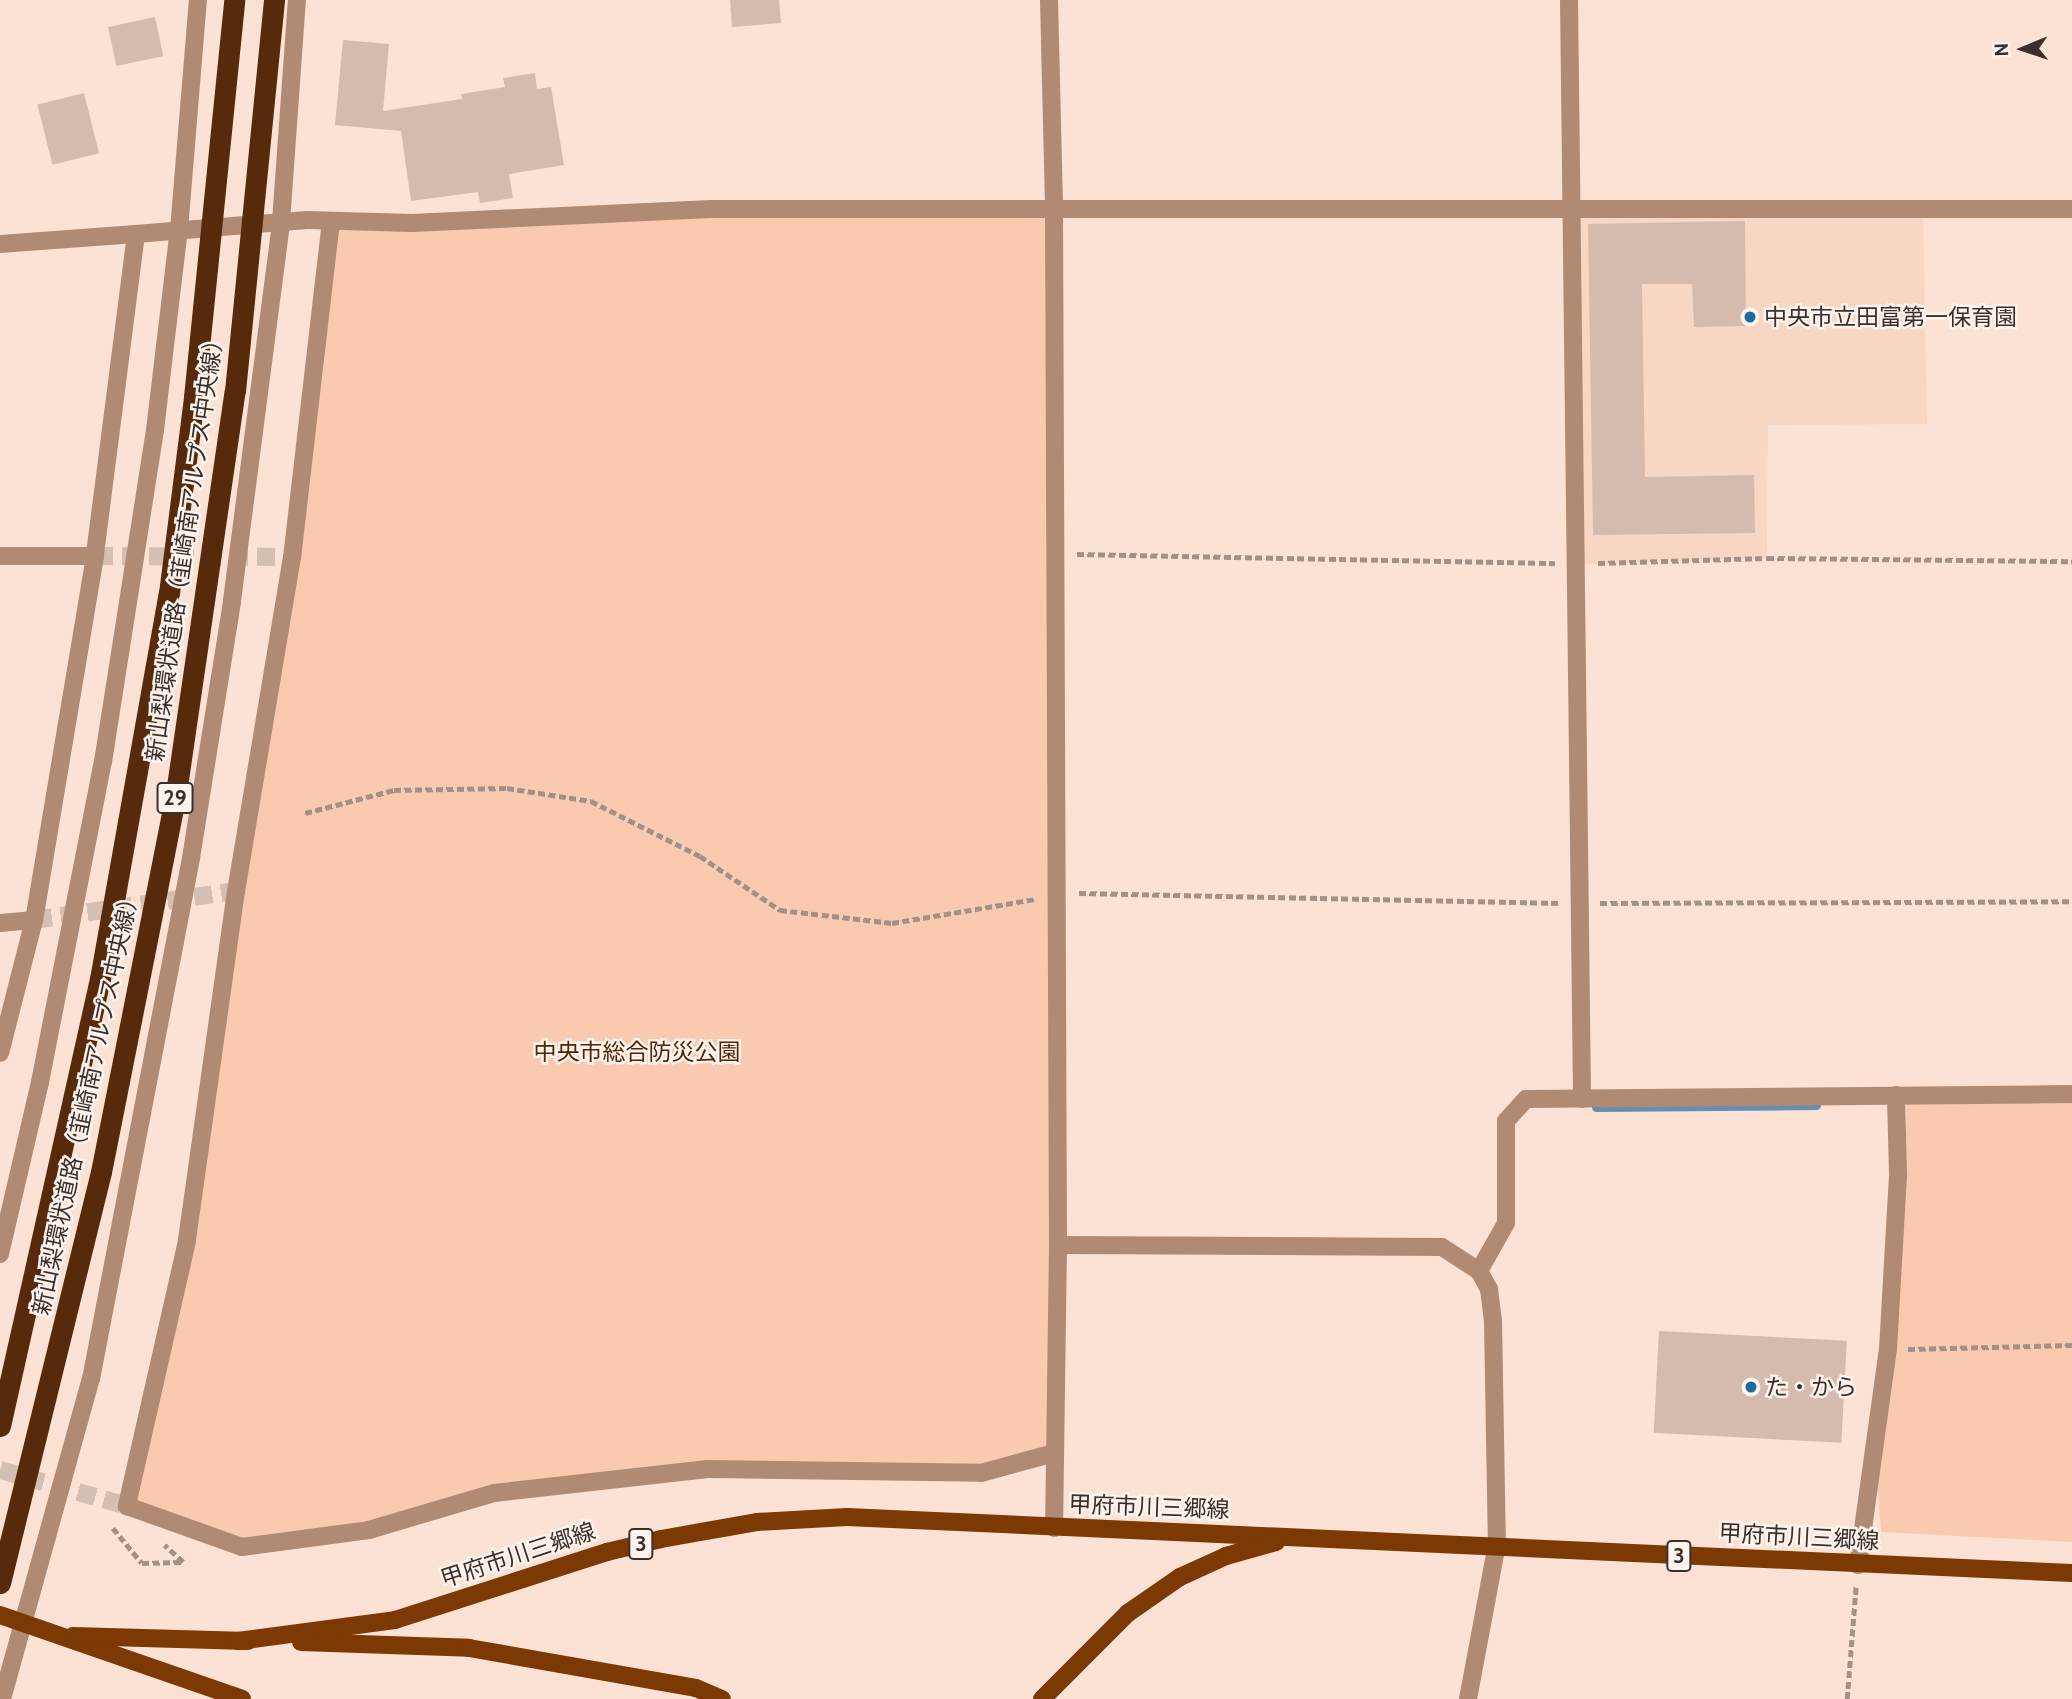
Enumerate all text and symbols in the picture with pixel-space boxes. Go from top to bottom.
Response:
north arrow [1988,14,2058,84]
text: N [1990,43,2013,57]
place label: 中央市立田富第一保育園 [1764,303,2017,331]
marker: 中央市立田富第一保育園 [1742,309,1758,325]
street label: 新山梨環状道路（韮崎南アルプス中央線） [141,327,229,763]
road number: 29 [156,780,194,816]
street label: 新山梨環状道路（韮崎南アルプス中央線） [27,884,145,1318]
park label: 中央市総合防災公園 [534,1038,740,1066]
place label: た・から [1765,1373,1857,1401]
marker: た・から [1743,1379,1759,1395]
street label: 甲府市川三郷線 [1068,1490,1230,1524]
street label: 甲府市川三郷線 [437,1517,599,1593]
street label: 甲府市川三郷線 [1718,1519,1880,1555]
road number: 3 [627,1526,655,1562]
road number: 3 [1665,1538,1693,1574]

